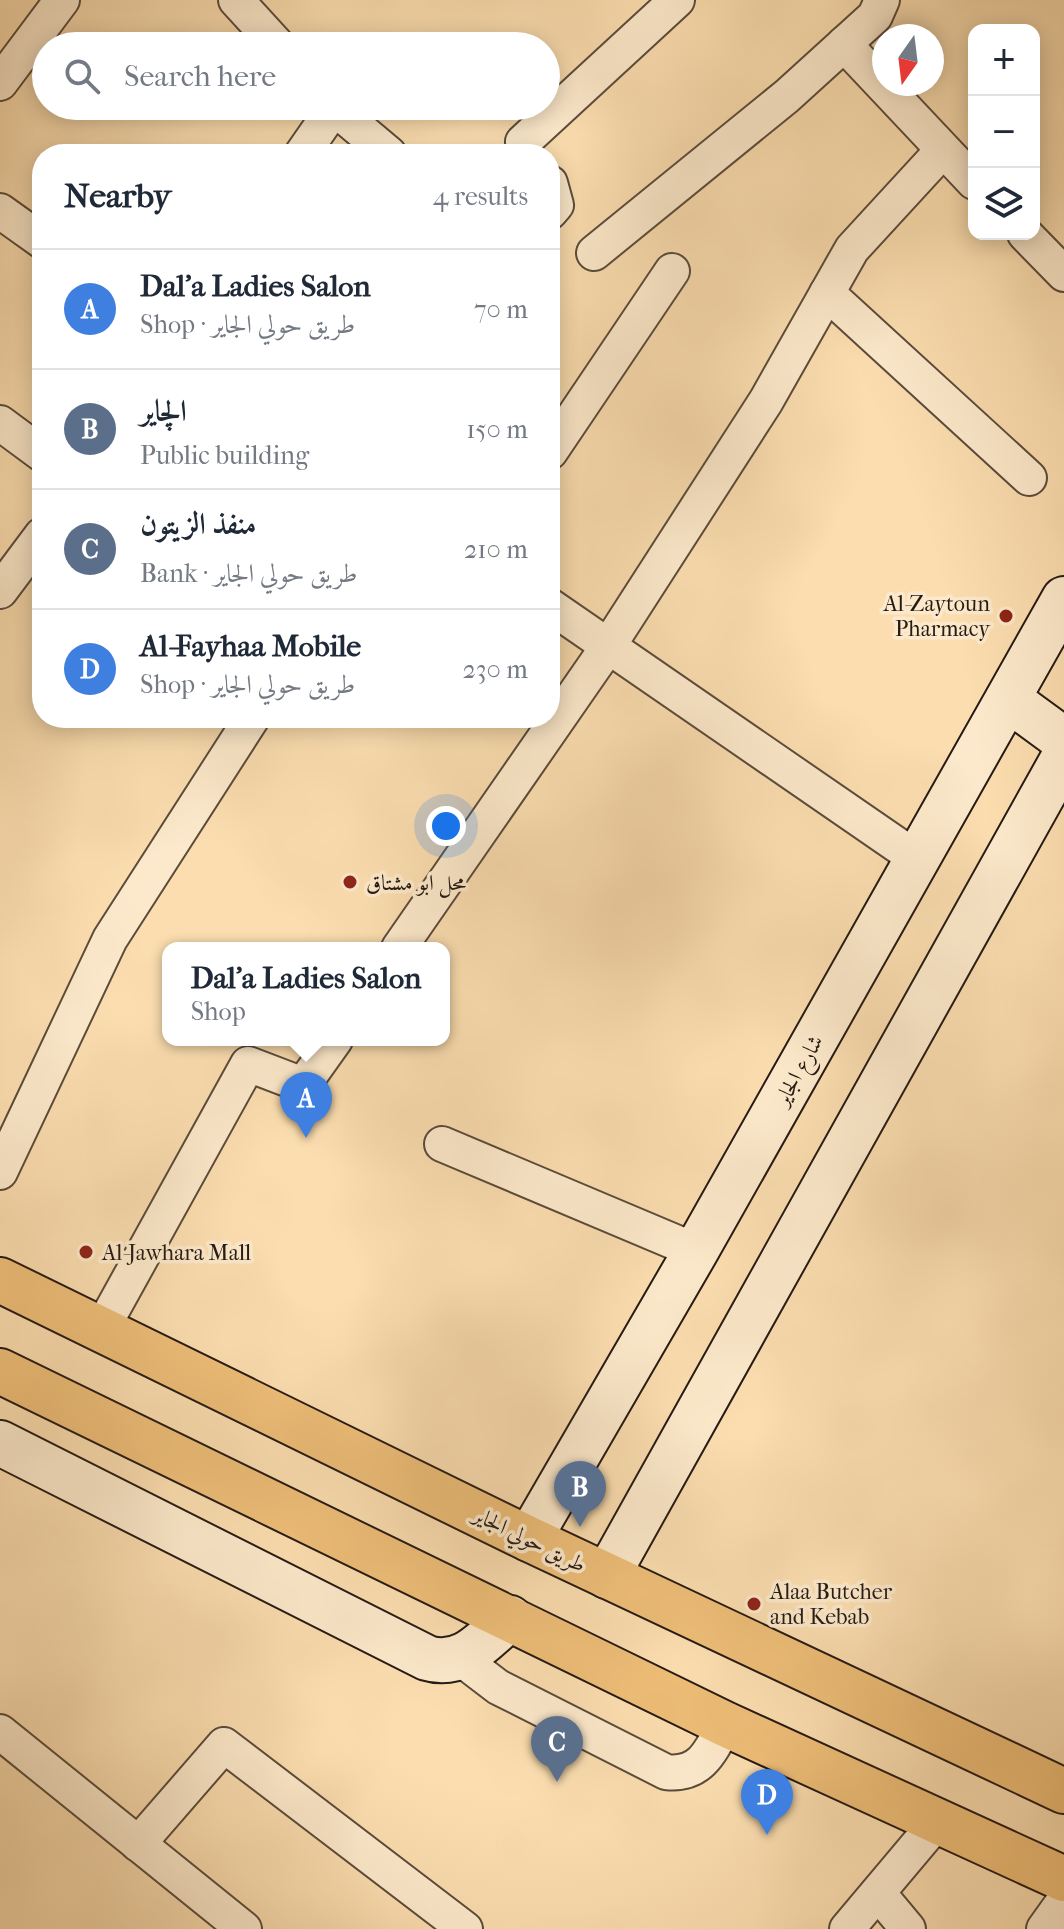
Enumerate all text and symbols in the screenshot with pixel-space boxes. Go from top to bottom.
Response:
north arrow [872,24,944,96]
map controls [968,24,1040,240]
button: + [968,24,1040,96]
search box [32,32,560,120]
icon: search [60,54,104,98]
text: Search here [124,59,276,94]
button: − [968,96,1040,168]
button: layers [968,168,1040,240]
text: Nearby [64,176,171,216]
text: 4 results [433,181,528,212]
text: Dal’a Ladies Salon [140,269,371,304]
text: A [82,294,98,325]
text: 70 m [474,294,528,325]
text: Shop · طريق حولي الجاير [140,309,355,340]
text: الچاير [140,394,187,429]
text: B [82,414,98,445]
text: 150 m [466,414,528,445]
text: Public building [140,440,309,471]
text: منفذ الزيتون [140,507,257,542]
text: C [81,534,99,565]
text: 210 m [464,534,528,565]
text: Bank · طريق حولي الجاير [140,558,358,589]
place label: Al-Zaytoun Pharmacy [882,591,991,642]
marker: Al-Zaytoun Pharmacy [997,607,1015,625]
text: Al-Fayhaa Mobile [140,629,361,664]
text: D [80,654,100,685]
text: 230 m [462,654,528,685]
text: Shop · طريق حولي الجاير [140,669,355,700]
your location [426,806,466,846]
place label: محل ابو مشتاق [366,870,467,898]
marker: محل ابو مشتاق [341,873,359,891]
popup [162,942,450,1046]
text: Dal’a Ladies Salon [191,961,421,996]
text: Shop [191,996,246,1027]
street label: شارع الجاير [768,1030,833,1115]
pin: A [280,1072,332,1138]
place label: Al-Jawhara Mall [101,1240,251,1266]
marker: Al-Jawhara Mall [77,1243,95,1261]
pin: B [554,1461,606,1527]
street label: طريق حولي الجاير [465,1501,590,1583]
place label: Alaa Butcher and Kebab [769,1579,893,1630]
marker: Alaa Butcher and Kebab [745,1595,763,1613]
pin: C [531,1716,583,1782]
pin: D [741,1769,793,1835]

